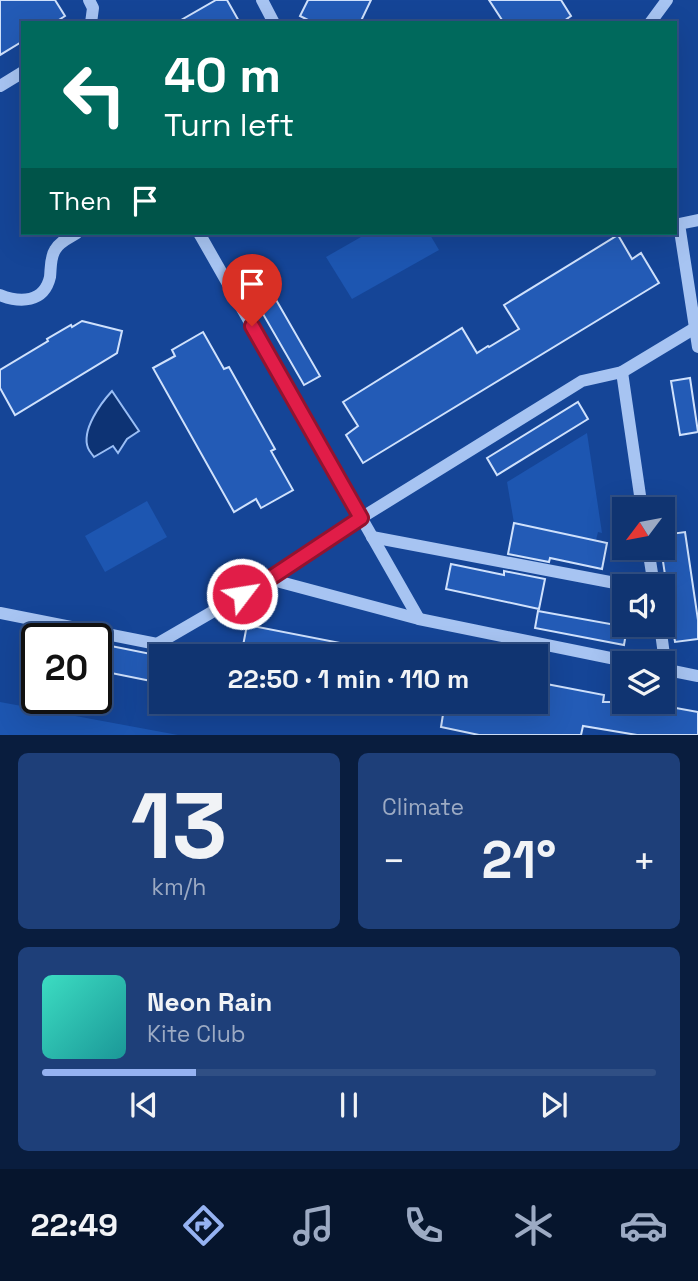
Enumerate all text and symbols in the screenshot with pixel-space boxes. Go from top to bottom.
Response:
text: 40 m [164,44,281,106]
icon: left [49,49,140,140]
text: Turn left [164,105,294,145]
icon: arrive [126,182,164,220]
text: Then [49,184,112,218]
pin [222,254,282,326]
icon: arrive [233,265,271,303]
north arrow [612,497,676,560]
map controls [612,497,675,714]
position arrow [205,557,279,631]
button: sound [612,574,675,637]
speed limit sign: 20 [21,623,112,714]
button: layers [612,651,675,714]
text: 22:50 · 1 min · 110 m [228,662,469,696]
text: 13 [131,768,227,885]
text: Climate [382,792,464,822]
text: 21° [482,827,556,893]
text: − [382,837,406,885]
text: + [632,837,656,885]
text: km/h [152,872,206,902]
text: Neon Rain [147,985,272,1019]
text: Kite Club [147,1019,246,1049]
icon: previous [125,1086,163,1124]
icon: pause [330,1086,368,1124]
icon: next [535,1086,573,1124]
icon: directions [179,1201,228,1250]
icon: music [289,1201,338,1250]
icon: phone [399,1201,448,1250]
icon: climate [509,1201,558,1250]
icon: car [619,1201,668,1250]
text: 22:49 [30,1205,118,1245]

